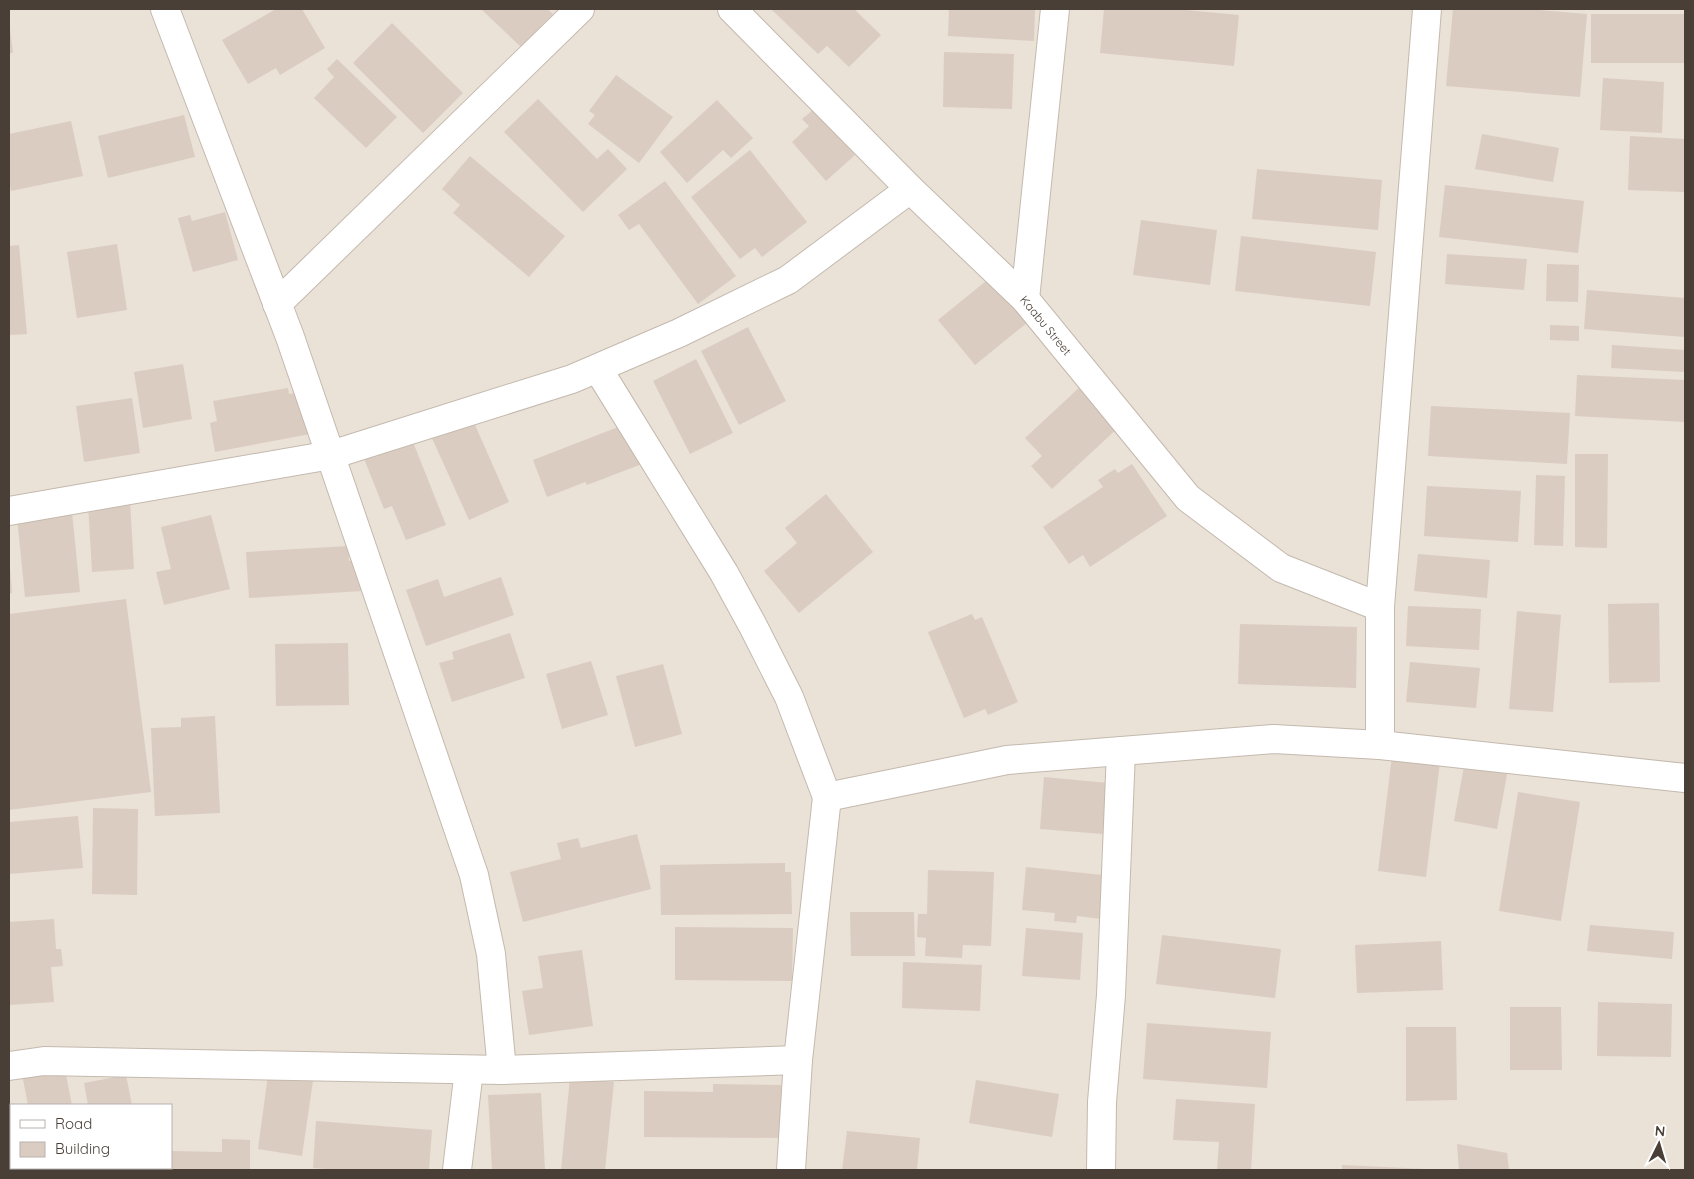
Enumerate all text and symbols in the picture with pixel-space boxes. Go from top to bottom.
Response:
street label: Kaabu Street [1017,292,1075,358]
legend [10,1104,172,1169]
text: Road [55,1114,92,1133]
north arrow [1634,1119,1684,1169]
text: N [1654,1122,1666,1140]
text: Building [55,1139,110,1158]

